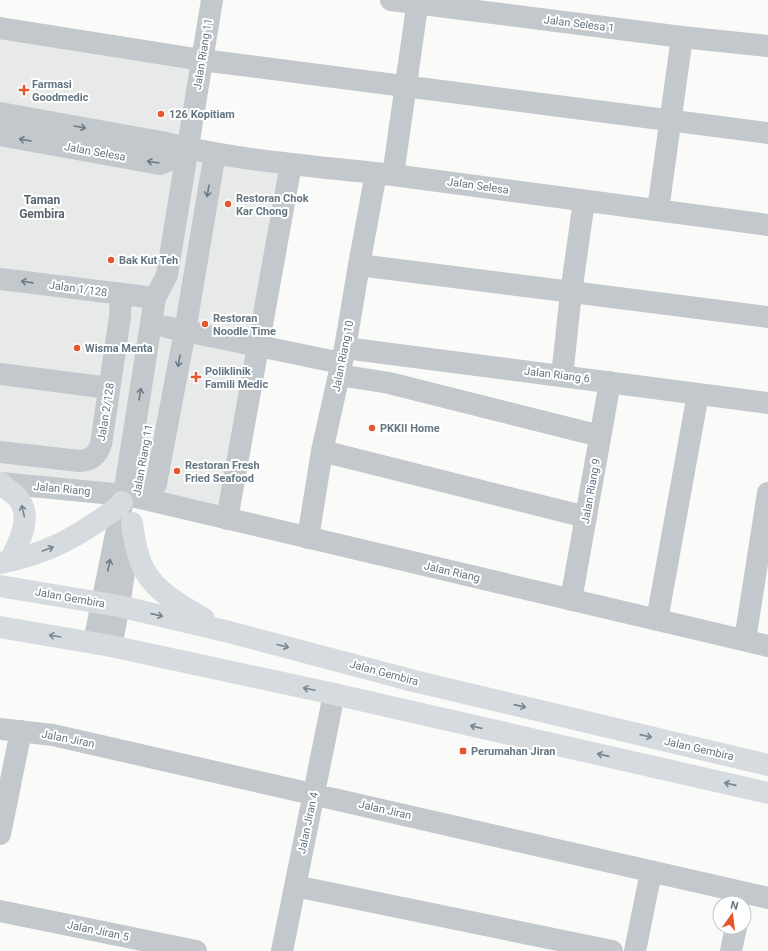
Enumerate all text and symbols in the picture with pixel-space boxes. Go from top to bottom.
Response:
street label: Jalan Selesa 1 [543,13,615,35]
street label: Jalan Riang 11 [191,17,215,91]
place label: Farmasi Goodmedic [32,78,89,104]
marker: Farmasi Goodmedic [19,85,29,95]
place label: 126 Kopitiam [169,108,235,121]
marker: 126 Kopitiam [156,109,166,119]
one-way arrow [73,124,86,132]
one-way arrow [19,135,32,143]
street label: Jalan Selesa [63,140,127,164]
one-way arrow [147,158,160,166]
street label: Jalan Selesa [446,175,510,197]
one-way arrow [204,184,212,197]
place label: Restoran Chok Kar Chong [236,192,309,218]
district label: Taman Gembira [19,193,65,221]
marker: Restoran Chok Kar Chong [223,199,233,209]
place label: Bak Kut Teh [119,254,178,267]
marker: Bak Kut Teh [106,255,116,265]
one-way arrow [21,278,34,286]
street label: Jalan 1/128 [48,278,108,300]
place label: Restoran Noodle Time [213,312,276,338]
marker: Restoran Noodle Time [200,319,210,329]
street label: Jalan Riang 10 [330,319,356,393]
place label: Wisma Menta [85,342,153,355]
marker: Wisma Menta [72,343,82,353]
one-way arrow [175,354,183,367]
place label: Poliklinik Famili Medic [205,365,268,391]
street label: Jalan Riang 6 [523,365,591,385]
marker: Poliklinik Famili Medic [190,371,202,383]
street label: Jalan 2/128 [95,382,117,442]
one-way arrow [136,388,144,401]
place label: PKKII Home [380,422,440,435]
street label: Jalan Riang 11 [130,423,156,497]
marker: PKKII Home [367,423,377,433]
street label: Jalan Riang 9 [579,457,603,525]
place label: Restoran Fresh Fried Seafood [185,459,260,485]
marker: Restoran Fresh Fried Seafood [172,466,182,476]
street label: Jalan Riang [33,480,91,498]
one-way arrow [18,504,26,517]
one-way arrow [41,545,53,553]
one-way arrow [106,558,114,571]
street label: Jalan Riang [423,559,481,585]
street label: Jalan Gembira [34,585,106,611]
one-way arrow [150,612,163,619]
one-way arrow [49,632,62,640]
one-way arrow [276,643,289,651]
street label: Jalan Gembira [348,658,420,688]
one-way arrow [302,684,315,692]
one-way arrow [513,703,526,711]
one-way arrow [470,722,483,730]
street label: Jalan Jiran [40,727,96,751]
one-way arrow [640,733,653,741]
street label: Jalan Gembira [663,735,735,763]
place label: Perumahan Jiran [471,745,555,758]
marker: Perumahan Jiran [458,746,468,756]
one-way arrow [597,751,610,759]
one-way arrow [724,780,737,787]
street label: Jalan Jiran 4 [295,791,321,855]
street label: Jalan Jiran [357,798,413,822]
north arrow [712,895,752,935]
text: N [729,899,740,913]
street label: Jalan Jiran 5 [66,918,130,944]

